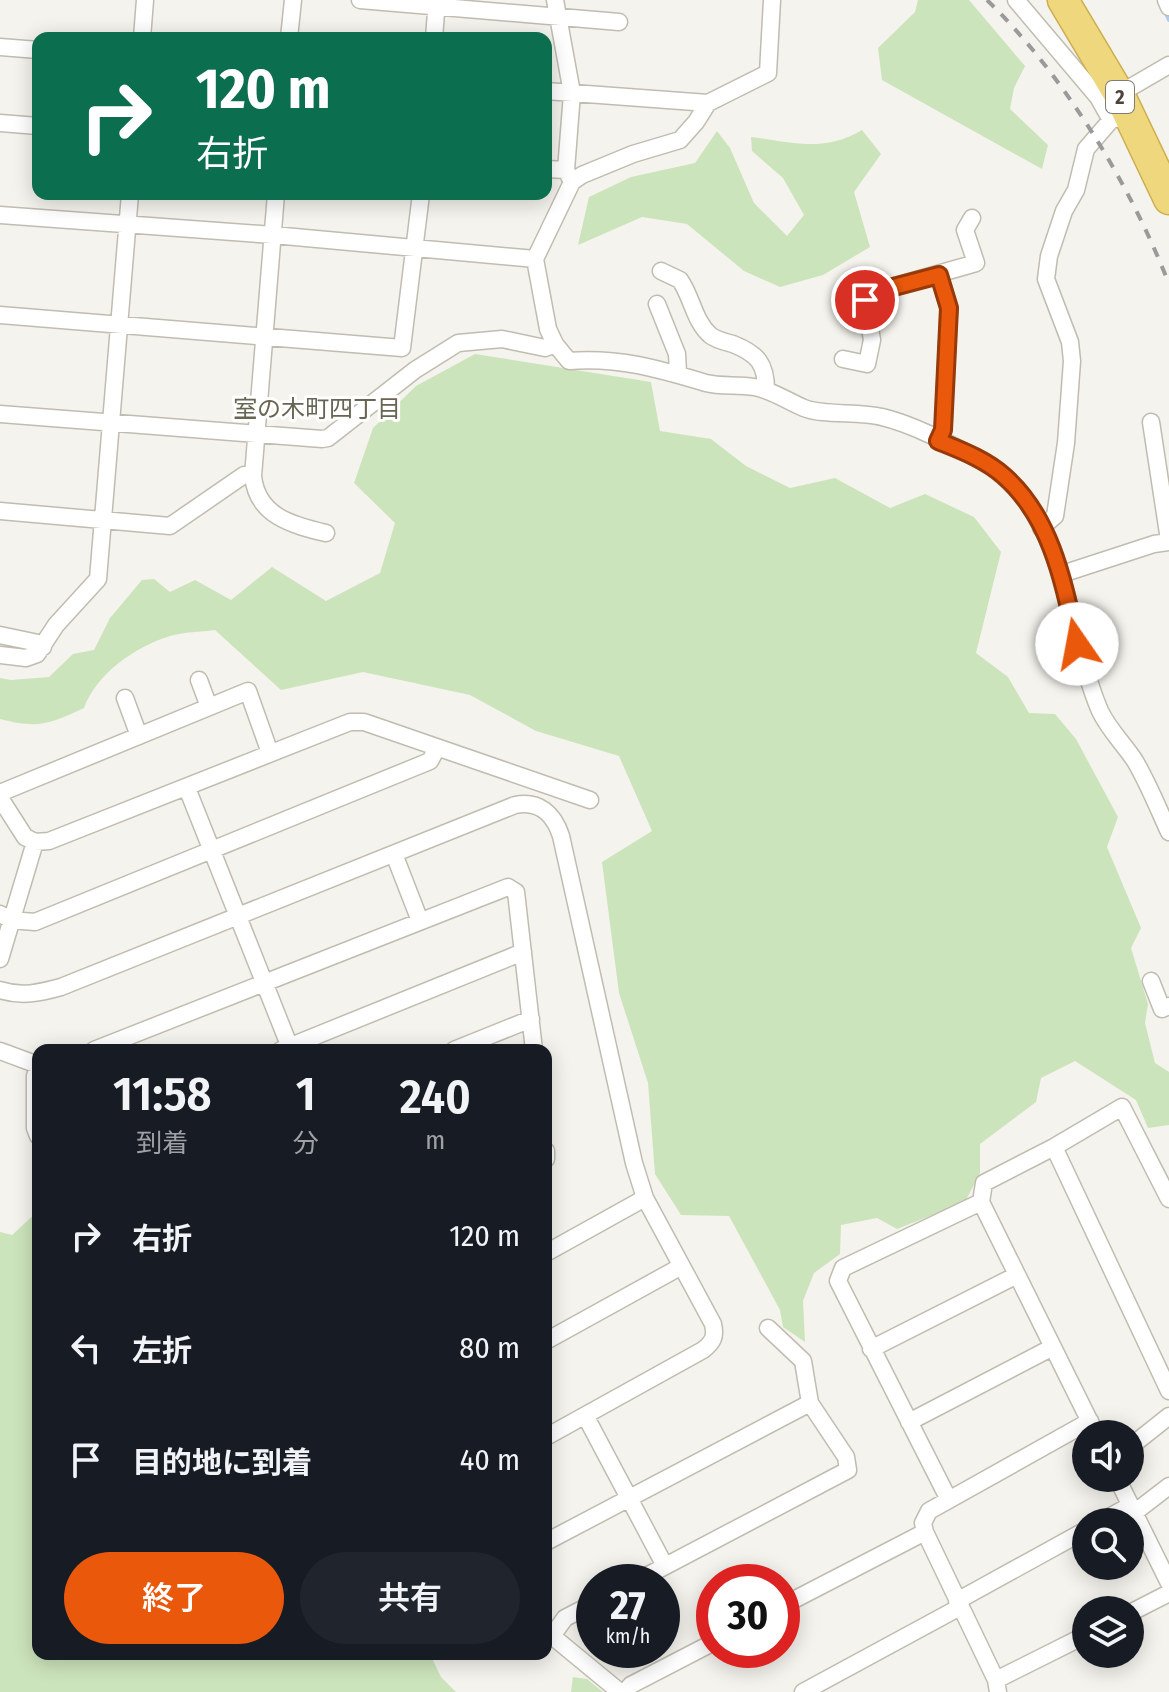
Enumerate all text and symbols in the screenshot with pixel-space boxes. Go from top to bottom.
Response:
text: 120 m [196,56,331,123]
icon: right [64,64,168,168]
road number: 2 [1106,81,1134,113]
text: 右折 [196,132,268,176]
pin [831,266,899,334]
icon: arrive [843,278,887,322]
district label: 室の木町四丁目 [233,395,401,423]
position arrow [1035,602,1119,686]
text: 11:58 [113,1065,212,1123]
text: 1 [296,1065,316,1123]
text: 240 [400,1068,471,1126]
text: m [425,1125,445,1156]
text: 到着 [136,1128,188,1159]
text: 分 [293,1128,319,1159]
icon: right [64,1214,108,1258]
text: 120 m [449,1218,520,1254]
text: 右折 [132,1221,192,1257]
icon: left [64,1326,108,1370]
text: 80 m [459,1330,520,1366]
text: 左折 [132,1333,192,1369]
map controls [1072,1420,1144,1668]
button: sound [1072,1420,1144,1492]
icon: arrive [64,1438,108,1482]
text: 40 m [460,1442,520,1478]
text: 目的地に到着 [132,1445,312,1481]
button: search [1072,1508,1144,1580]
button: 終了 [64,1552,284,1644]
button: 共有 [300,1552,520,1644]
speed limit sign: 30 [696,1564,800,1668]
text: 27 [610,1582,646,1630]
button: layers [1072,1596,1144,1668]
text: km/h [606,1624,650,1648]

